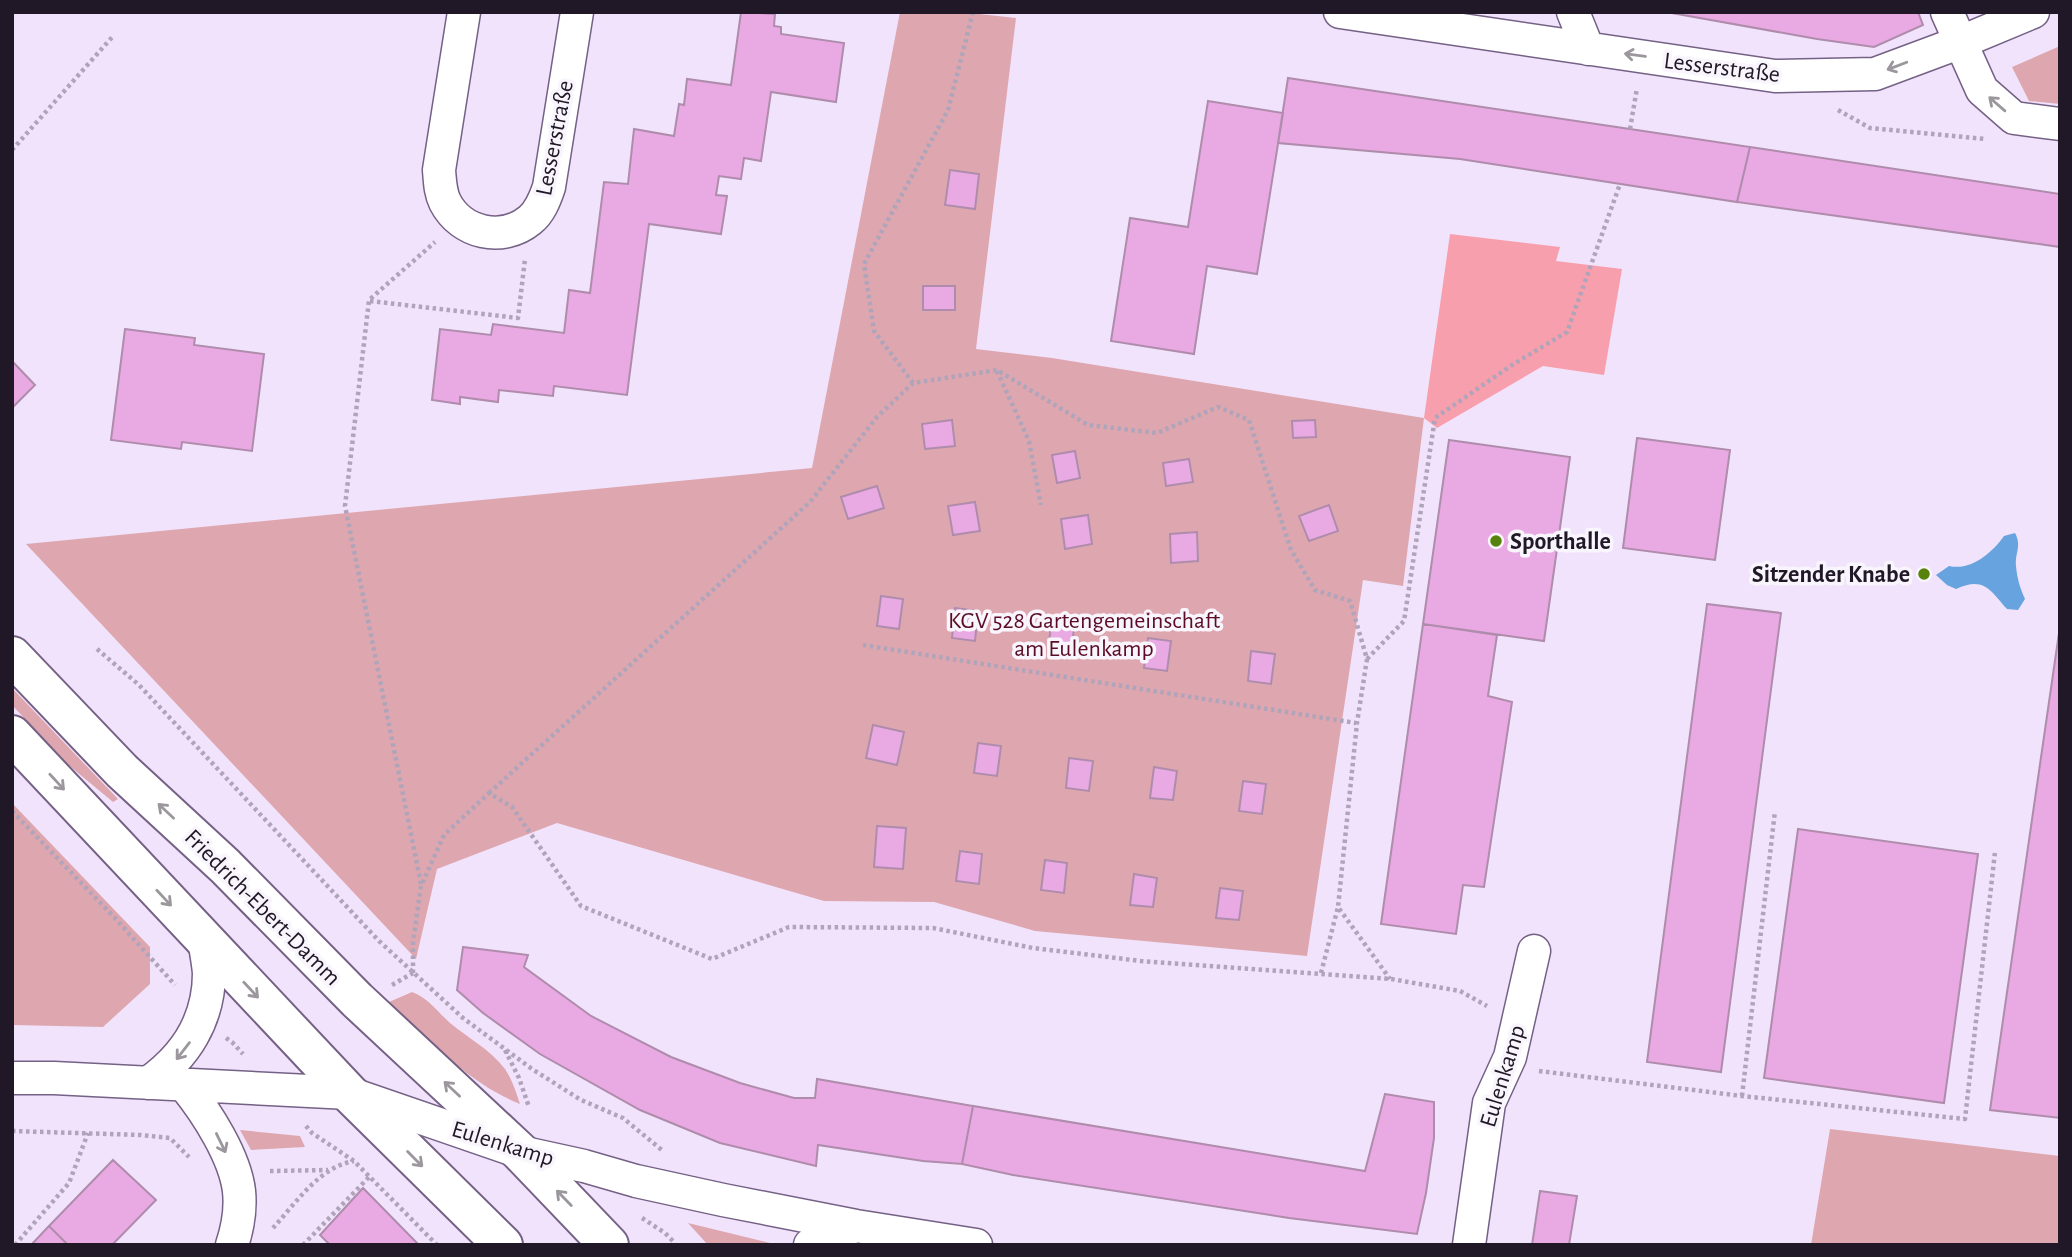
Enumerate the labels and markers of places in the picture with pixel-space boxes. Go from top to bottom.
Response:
place label: Sporthalle [1510,530,1611,554]
marker: Sporthalle [1488,533,1504,549]
place label: Sitzender Knabe [1752,563,1910,587]
marker: Sitzender Knabe [1916,566,1932,582]

